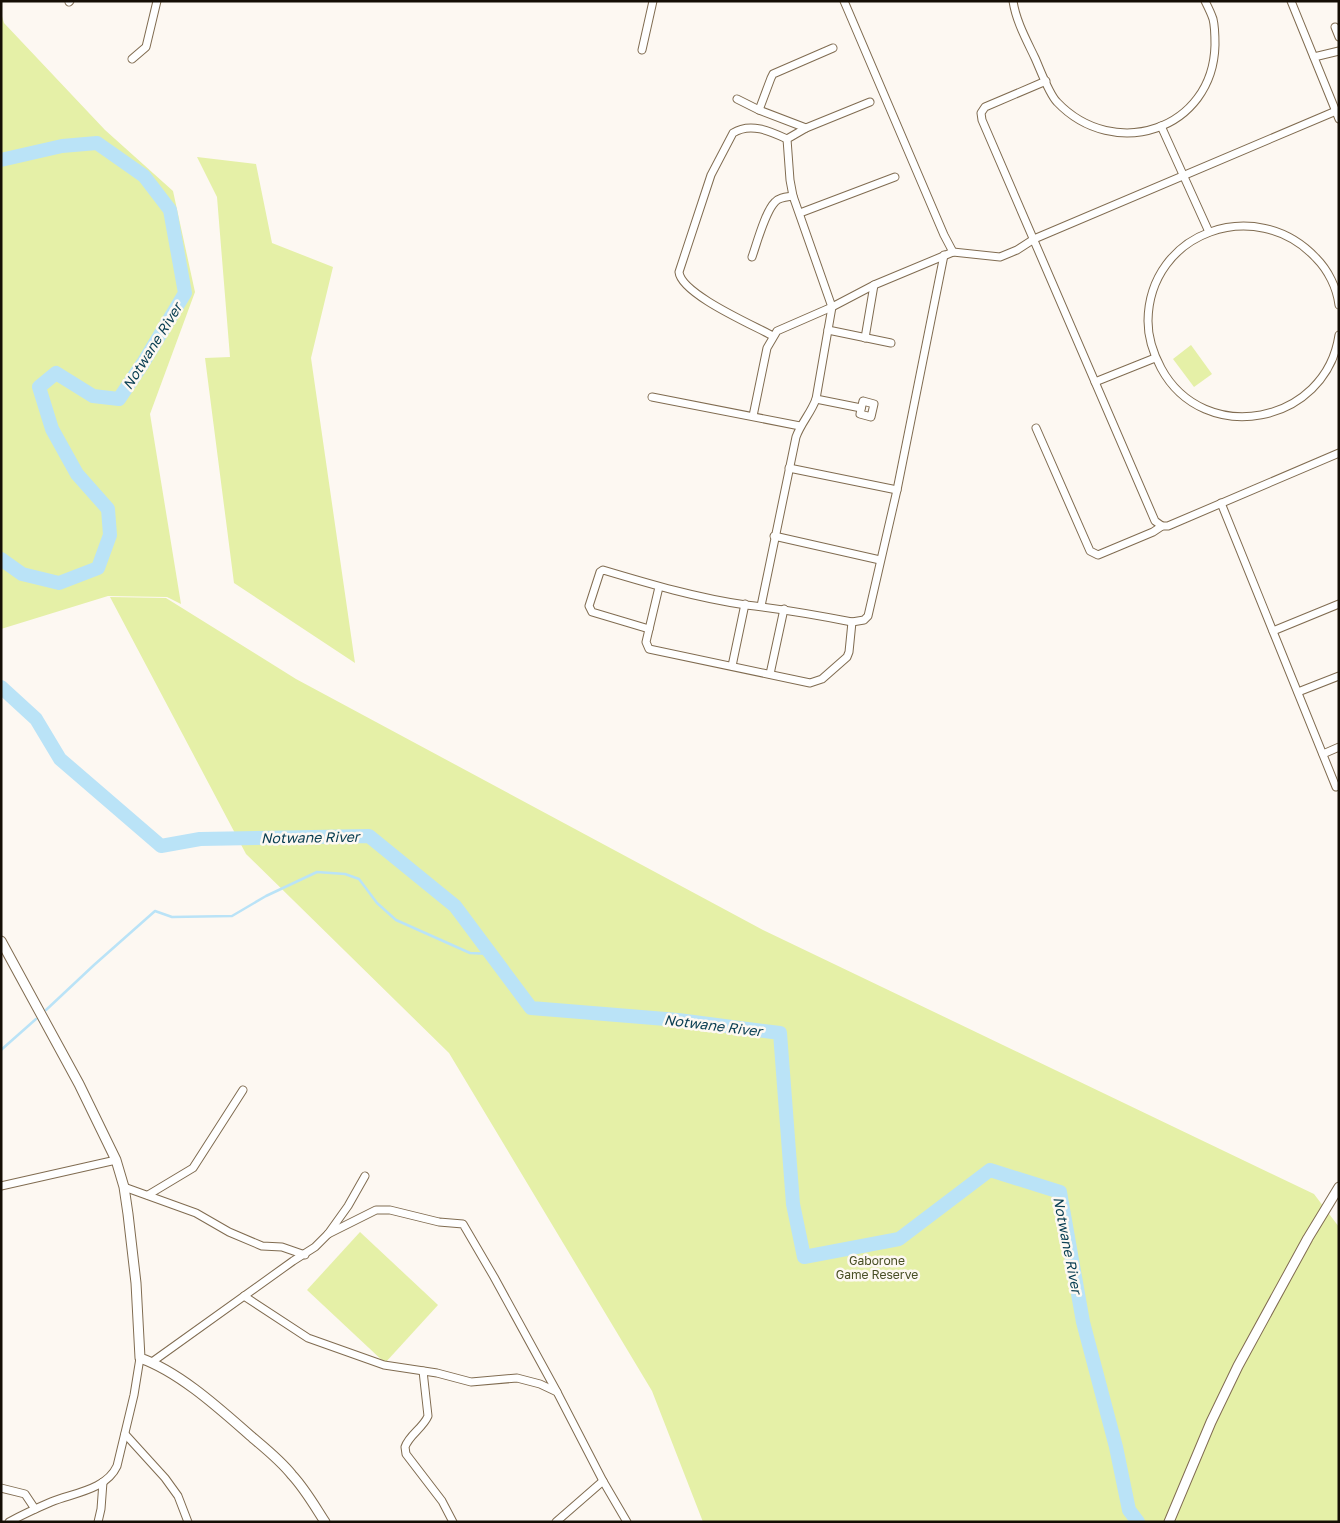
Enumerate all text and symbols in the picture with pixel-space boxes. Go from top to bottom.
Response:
water label: Notwane River [119,298,187,392]
water label: Notwane River [261,828,362,846]
water label: Notwane River [663,1011,765,1040]
water label: Notwane River [1050,1195,1086,1297]
park label: Gaborone Game Reserve [836,1253,918,1282]

